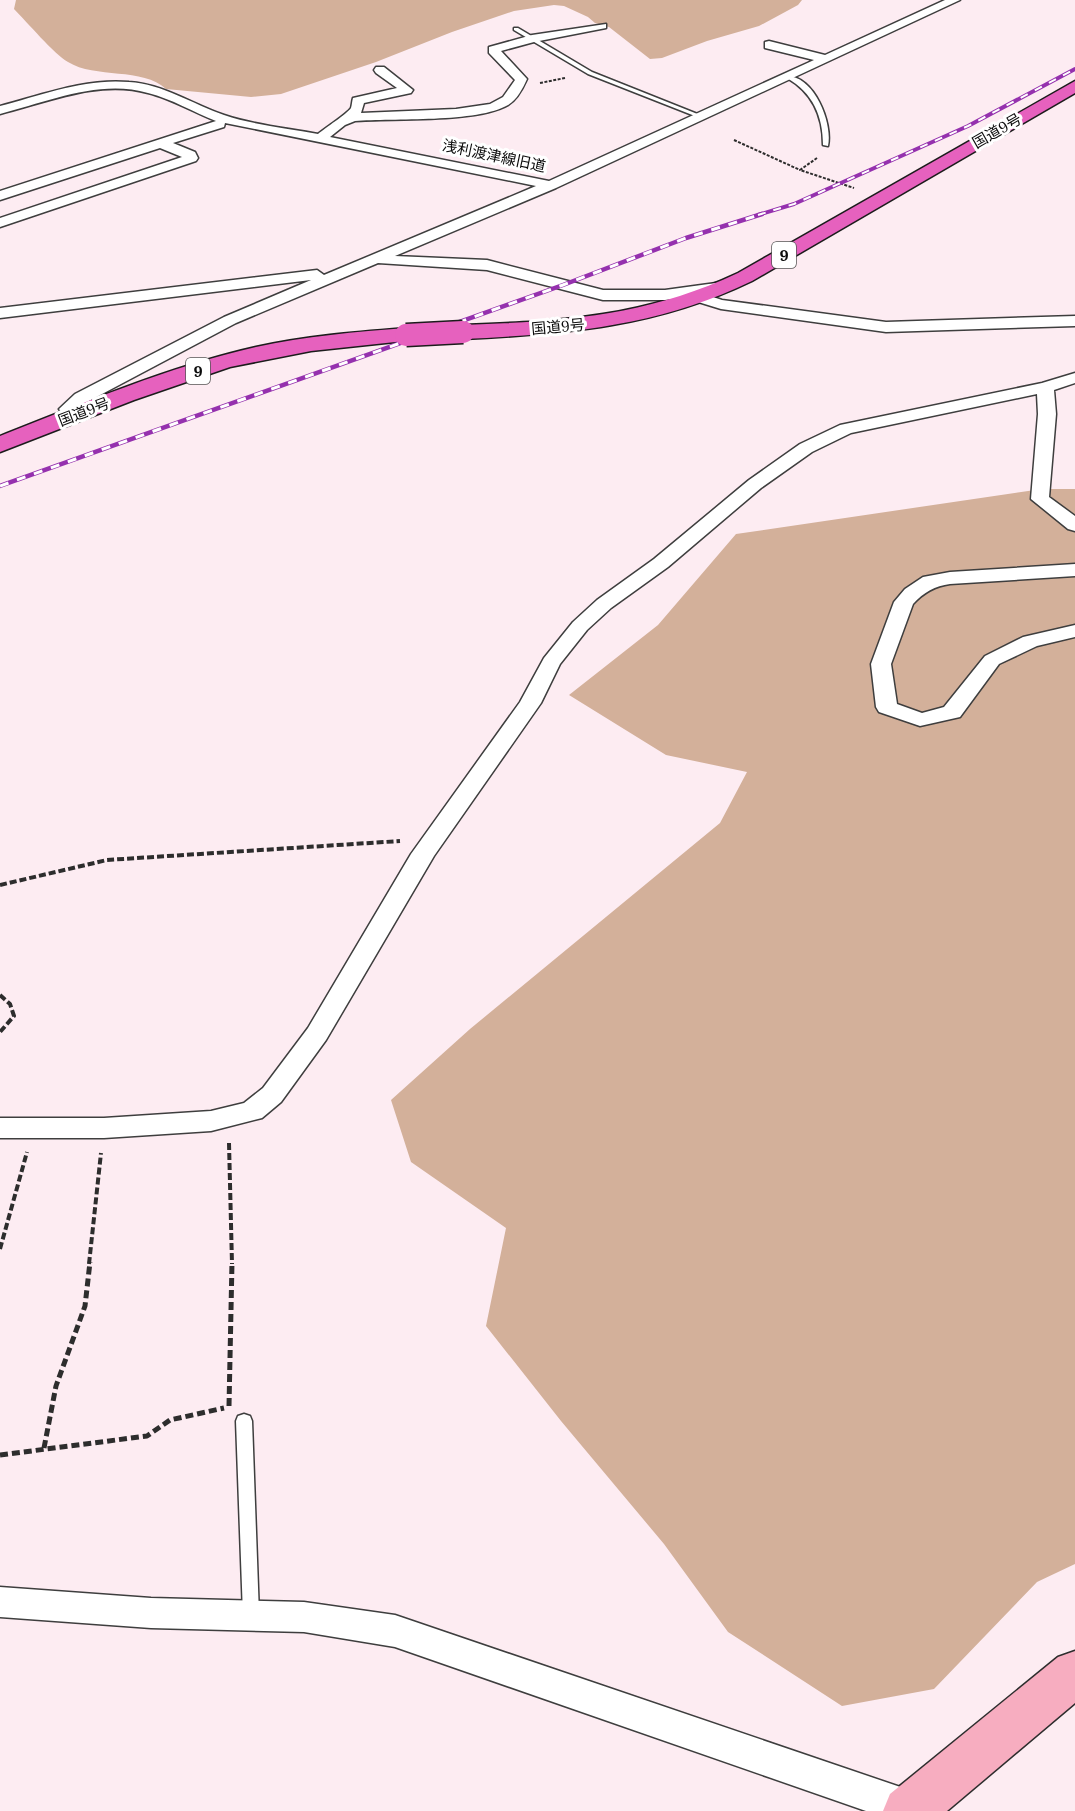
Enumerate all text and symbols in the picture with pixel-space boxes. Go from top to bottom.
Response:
street label: 国道9号 [969,109,1025,152]
street label: 浅利渡津線旧道 [441,135,547,176]
road number: 9 [772,242,796,268]
street label: 国道9号 [530,315,586,338]
road number: 9 [186,358,210,384]
street label: 国道9号 [55,393,112,430]

